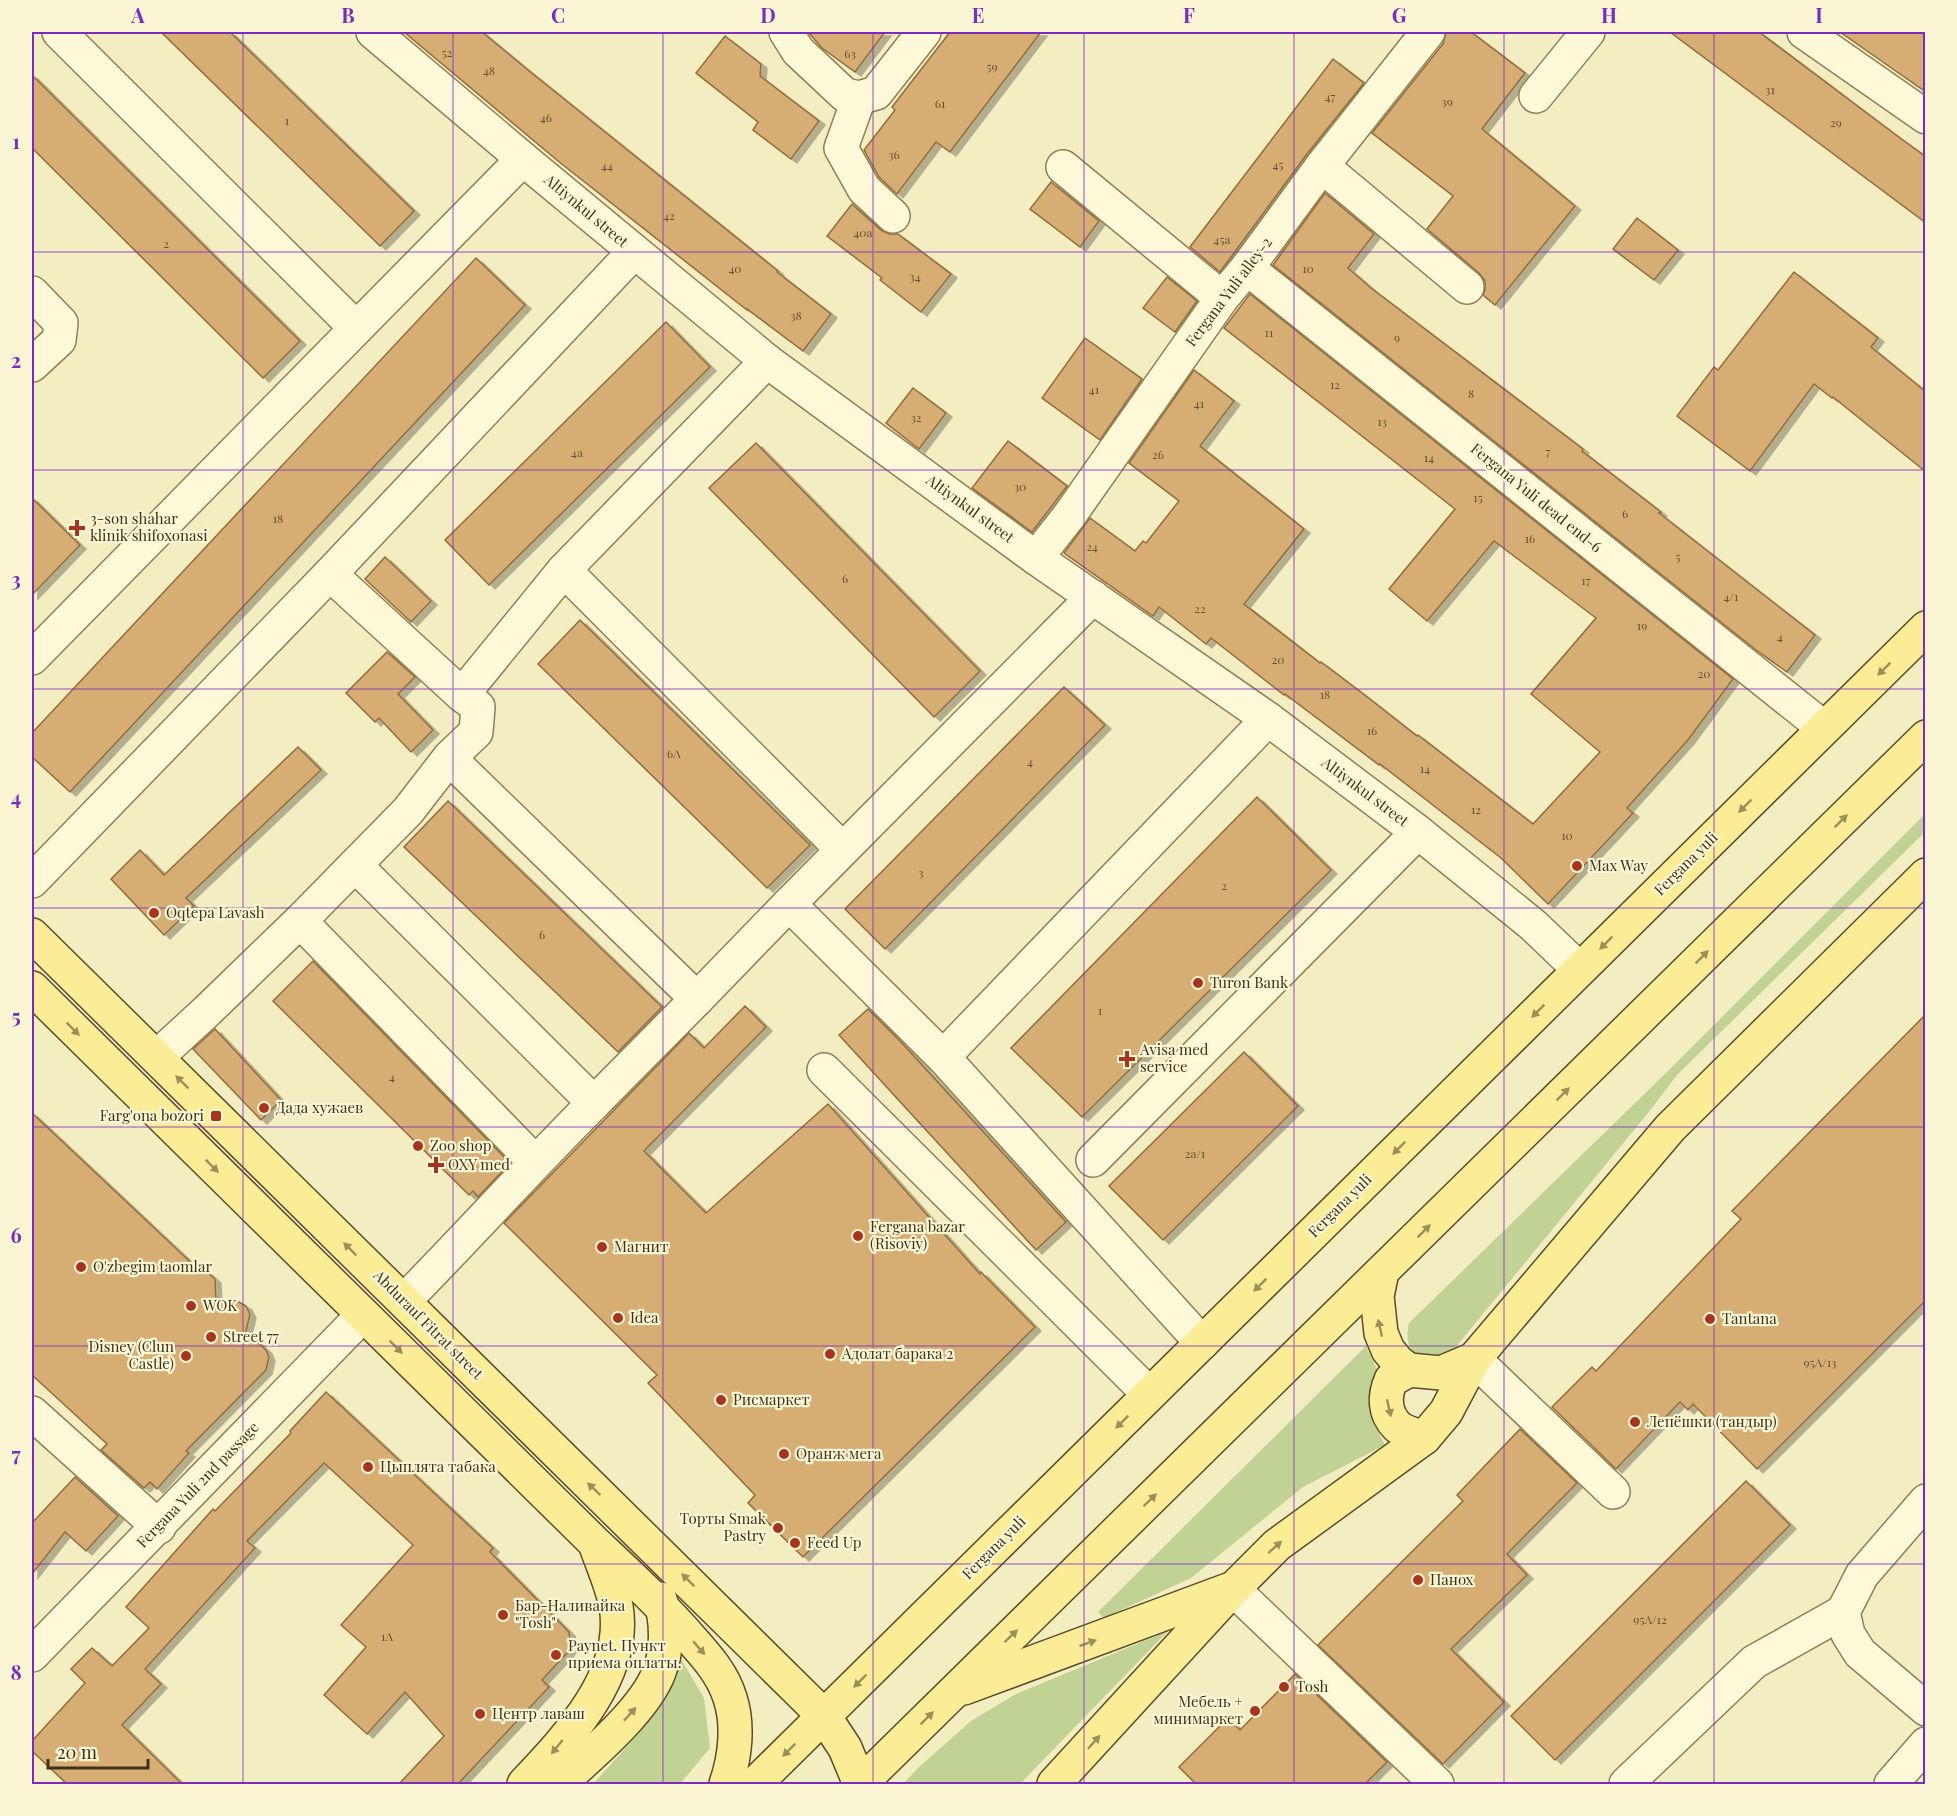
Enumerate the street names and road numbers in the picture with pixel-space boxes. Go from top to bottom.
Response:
street label: Altiynkul street [540,169,633,252]
street label: Fergana Yuli alley-2 [1180,233,1276,350]
street label: Fergana Yuli dead end-6 [1467,438,1607,557]
street label: Altiynkul street [922,469,1019,547]
street label: Altiynkul street [1317,751,1414,831]
street label: Fergana yuli [1649,827,1722,899]
street label: Fergana yuli [1303,1169,1376,1241]
street label: Abdurauf Fitrat street [369,1265,488,1384]
street label: Fergana Yuli 2nd passage [132,1417,263,1552]
street label: Fergana yuli [957,1511,1030,1583]

